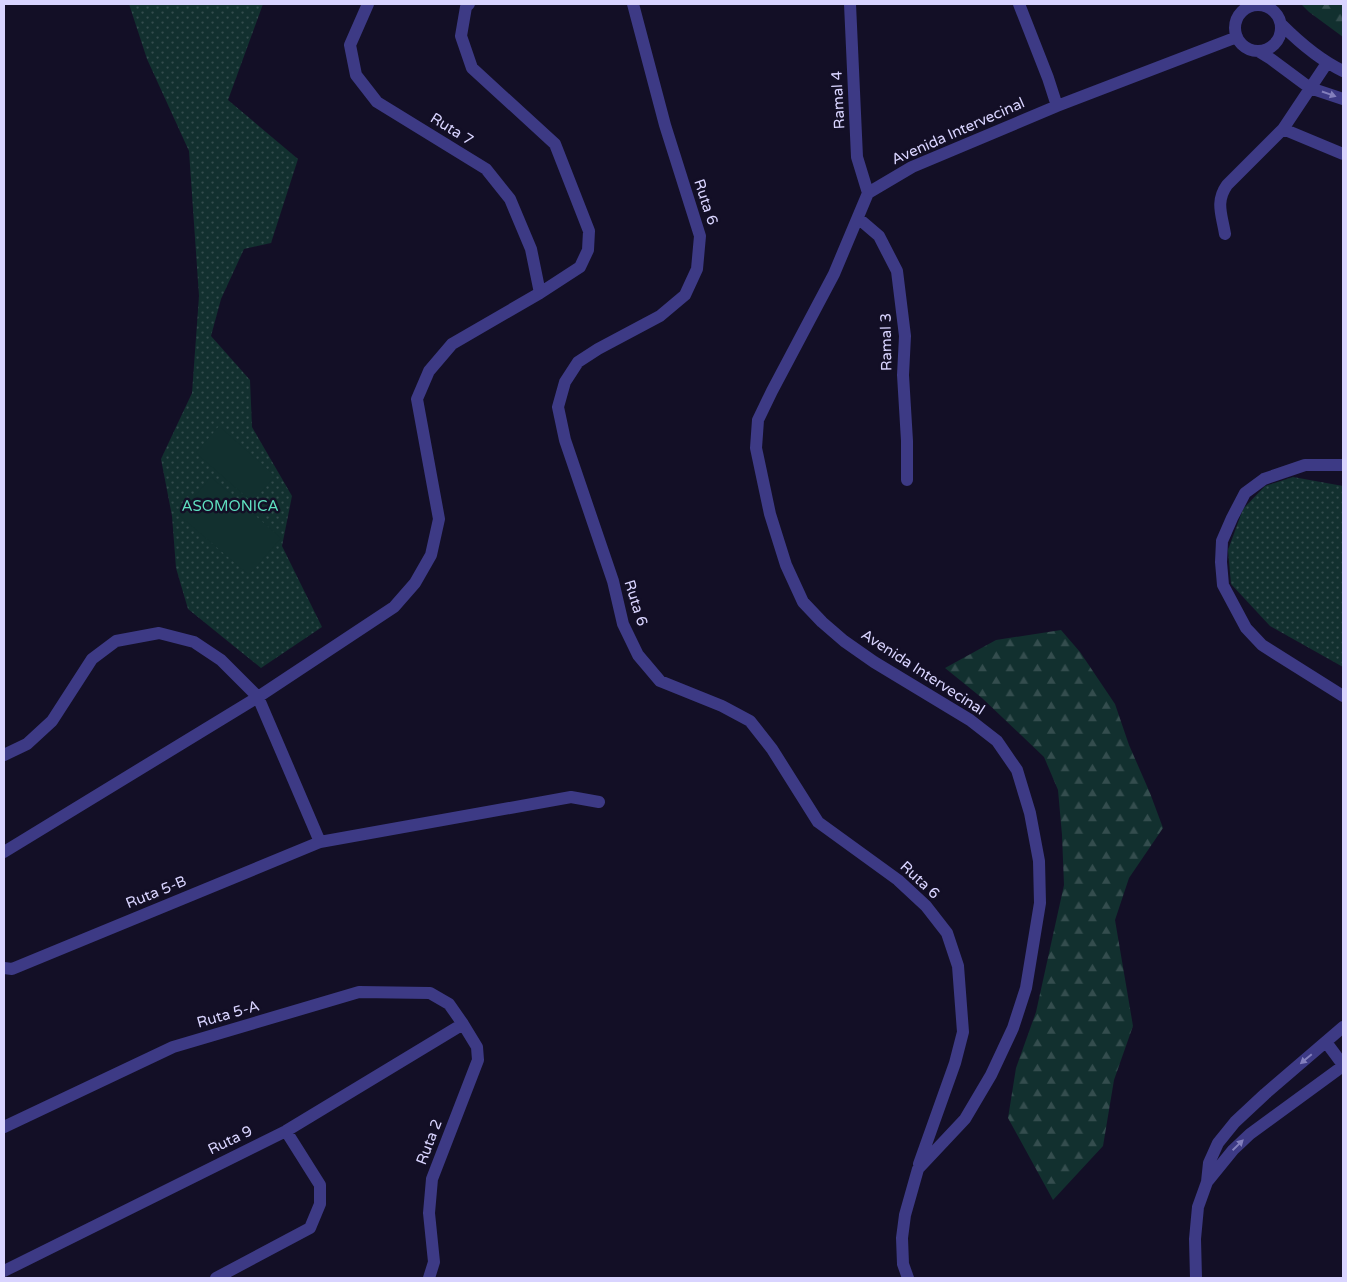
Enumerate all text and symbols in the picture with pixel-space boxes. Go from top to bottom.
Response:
street label: Ramal 4 [827,70,849,130]
one-way arrow [1321,91,1336,99]
street label: Avenida Intervecinal [889,93,1027,169]
street label: Ruta 7 [427,109,477,149]
street label: Ruta 6 [690,177,722,227]
street label: Ramal 3 [876,313,896,371]
park label: ASOMONICA [181,497,279,515]
street label: Ruta 6 [620,578,652,628]
street label: Avenida Intervecinal [858,625,988,719]
street label: Ruta 6 [897,857,943,903]
street label: Ruta 5-B [123,872,189,912]
street label: Ruta 5-A [195,996,261,1032]
one-way arrow [1300,1053,1313,1064]
street label: Ruta 2 [412,1117,446,1167]
street label: Ruta 9 [205,1122,255,1158]
one-way arrow [1232,1139,1244,1151]

